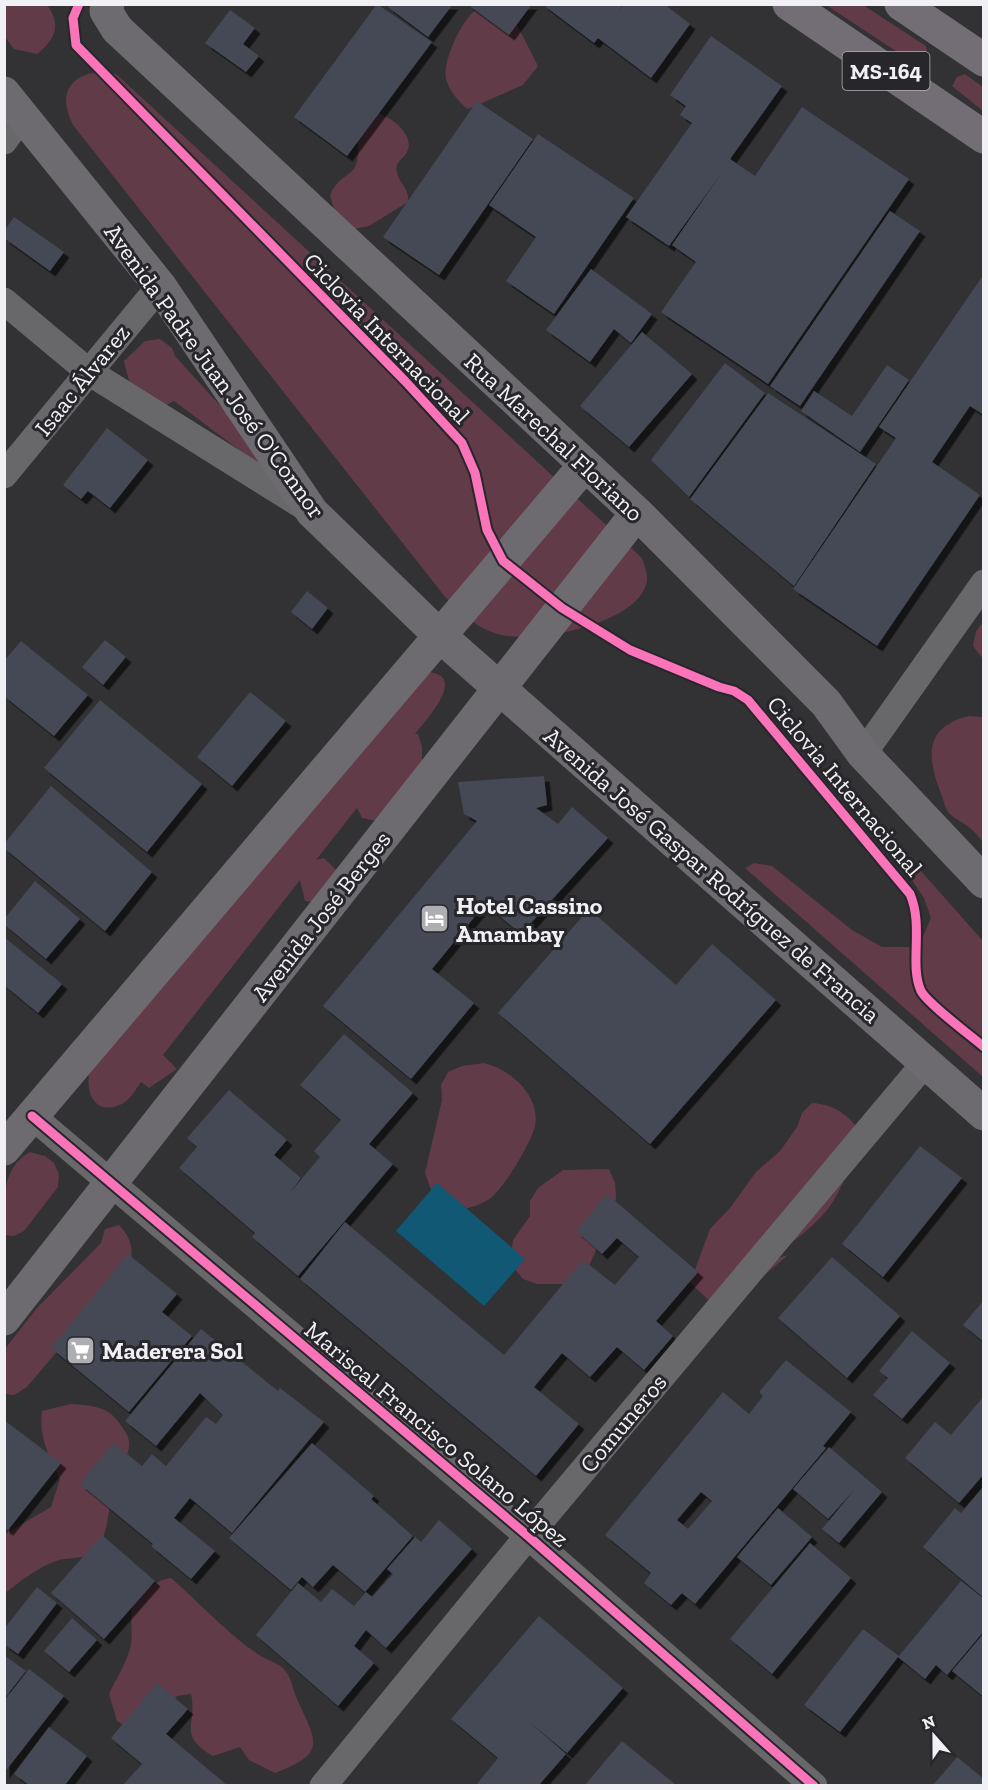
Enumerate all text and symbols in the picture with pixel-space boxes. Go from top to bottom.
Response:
road number: MS-164 [842,52,930,90]
street label: Avenida Padre Juan José O'Connor [98,218,332,524]
street label: Ciclovia Internacional [298,246,476,430]
street label: Isaac Álvarez [28,318,136,442]
street label: Rua Marechal Floriano [459,347,649,527]
street label: Ciclovia Internacional [761,690,929,882]
street label: Avenida José Gaspar Rodríguez de Francia [538,721,886,1029]
street label: Avenida José Berges [245,825,397,1007]
place label: Hotel Cassino Amambay [456,891,603,948]
hotel icon: Hotel Cassino Amambay [419,903,451,935]
street label: Mariscal Francisco Solano López [299,1315,575,1553]
supermarket icon: Maderera Sol [65,1334,97,1366]
place label: Maderera Sol [102,1336,243,1365]
street label: Comuneros [573,1368,673,1478]
north arrow [904,1706,964,1766]
text: N [920,1711,938,1734]

